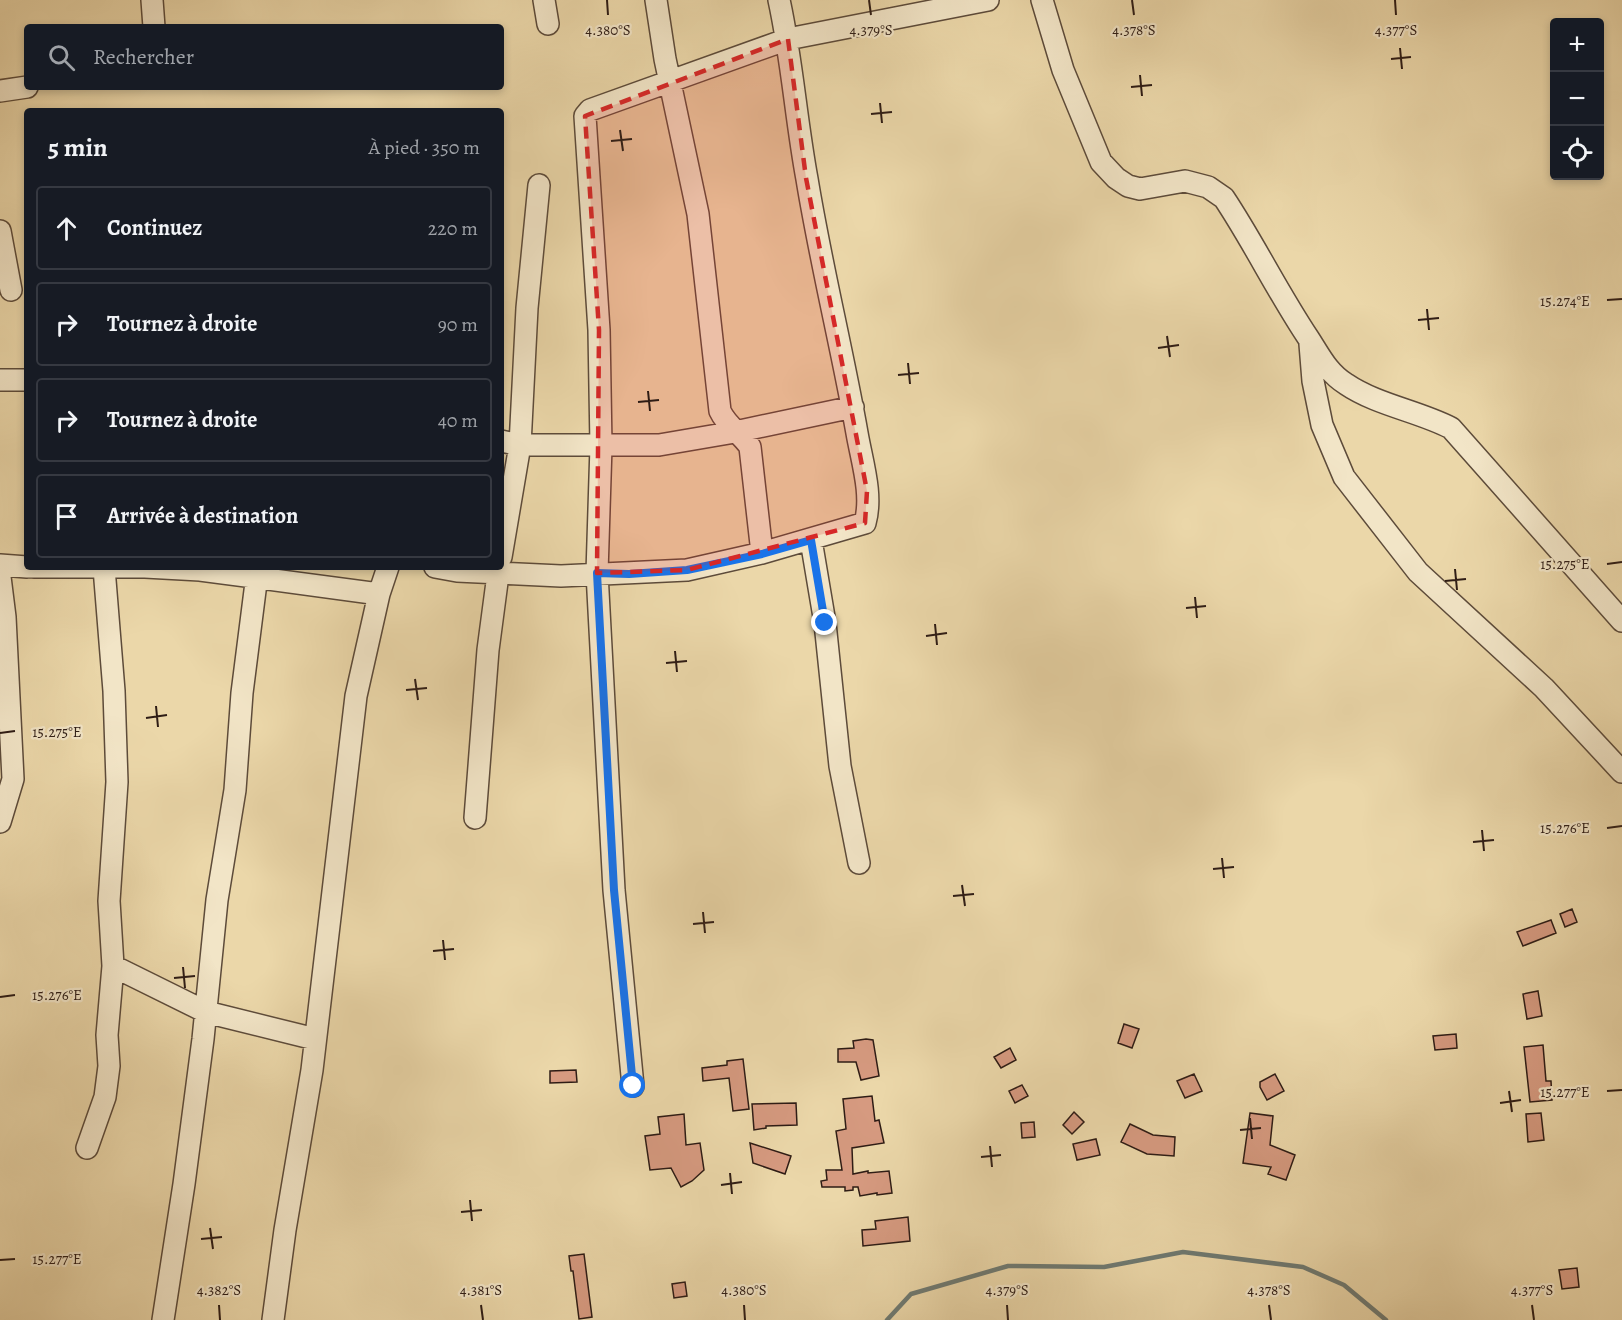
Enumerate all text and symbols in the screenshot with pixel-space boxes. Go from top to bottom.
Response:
map controls [1550,18,1604,180]
button: + [1550,18,1604,72]
text: 4.380°S [585,20,631,40]
text: 4.379°S [849,20,893,40]
text: 4.378°S [1112,20,1156,40]
text: 4.377°S [1375,20,1417,40]
search box [24,24,504,90]
icon: search [45,41,78,74]
text: Rechercher [93,42,194,72]
button: − [1550,72,1604,126]
button: locate [1550,126,1604,180]
text: 5 min [48,130,108,165]
text: À pied · 350 m [368,134,480,161]
icon: ahead [50,212,83,245]
text: Continuez [107,213,202,243]
text: 220 m [428,215,478,242]
text: 15.274°E [1540,291,1590,311]
icon: right [50,308,83,341]
text: Tournez à droite [107,309,258,339]
text: 90 m [438,311,478,338]
icon: right [50,404,83,437]
text: Tournez à droite [107,405,258,435]
text: 40 m [438,407,478,434]
icon: arrive [50,500,83,533]
text: Arrivée à destination [107,501,298,531]
text: 15.275°E [1540,554,1590,574]
route end [811,609,837,635]
text: 15.275°E [32,722,82,742]
text: 15.276°E [1540,818,1590,838]
text: 15.276°E [32,985,82,1005]
route start [619,1072,645,1098]
text: 15.277°E [1540,1082,1590,1102]
text: 15.277°E [32,1249,82,1269]
text: 4.382°S [197,1280,241,1300]
text: 4.381°S [460,1280,502,1300]
text: 4.380°S [721,1280,767,1300]
text: 4.379°S [985,1280,1029,1300]
text: 4.378°S [1247,1280,1291,1300]
text: 4.377°S [1511,1280,1553,1300]

